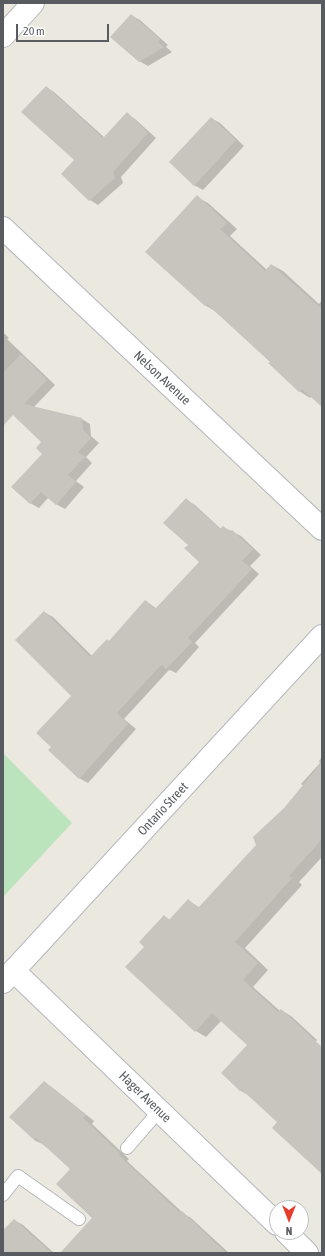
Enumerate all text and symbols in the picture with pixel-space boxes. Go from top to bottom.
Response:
scale bar [18,16,111,42]
text: 20 m [23,24,45,38]
street label: Nelson Avenue [130,348,194,408]
street label: Ontario Street [134,779,192,839]
street label: Hager Avenue [116,1068,174,1126]
north arrow [269,1200,309,1240]
text: N [286,1225,292,1237]

